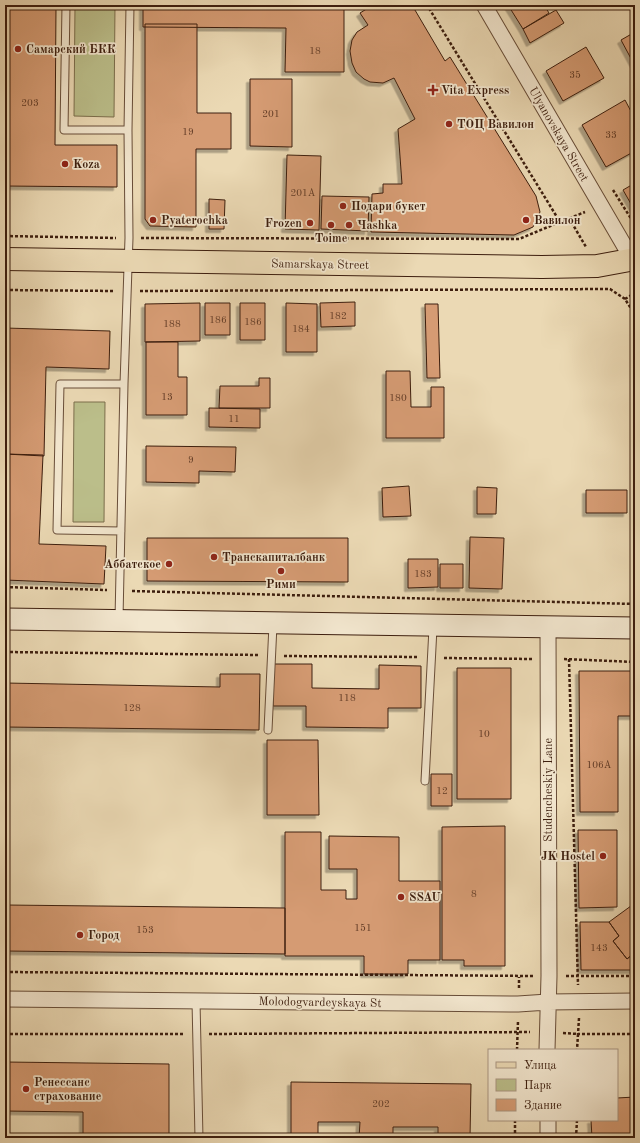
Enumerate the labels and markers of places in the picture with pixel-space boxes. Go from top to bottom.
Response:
marker: Самарский БКК [13,44,23,54]
place label: Самарский БКК [26,44,116,56]
marker: Vita Express [428,85,438,95]
place label: Vita Express [441,85,509,97]
marker: ТОЦ Вавилон [444,119,454,129]
place label: ТОЦ Вавилон [457,119,534,131]
marker: Koza [60,159,70,169]
place label: Koza [73,159,100,171]
marker: Подари букет [338,201,348,211]
place label: Подари букет [351,201,426,213]
marker: Pyaterochka [148,215,158,225]
place label: Pyaterochka [161,215,228,227]
marker: Вавилон [521,215,531,225]
place label: Вавилон [534,215,581,227]
place label: Frozen [265,218,302,230]
marker: Frozen [305,218,315,228]
marker: Toime [326,220,336,230]
marker: Чаshka [344,220,354,230]
place label: Чаshka [357,220,397,232]
place label: Toime [315,233,348,245]
marker: Транскапиталбанк [209,552,219,562]
place label: Транскапиталбанк [222,552,326,564]
place label: Аббатское [104,559,161,571]
marker: Аббатское [164,559,174,569]
marker: Рими [276,566,286,576]
place label: Рими [266,579,296,591]
place label: JK Hostel [541,851,595,863]
marker: JK Hostel [598,851,608,861]
marker: SSAU [396,892,406,902]
place label: SSAU [409,892,441,904]
marker: Город [75,930,85,940]
place label: Город [88,930,120,942]
place label: Ренессанс страхование [34,1077,102,1103]
marker: Ренессанс страхование [21,1084,31,1094]

